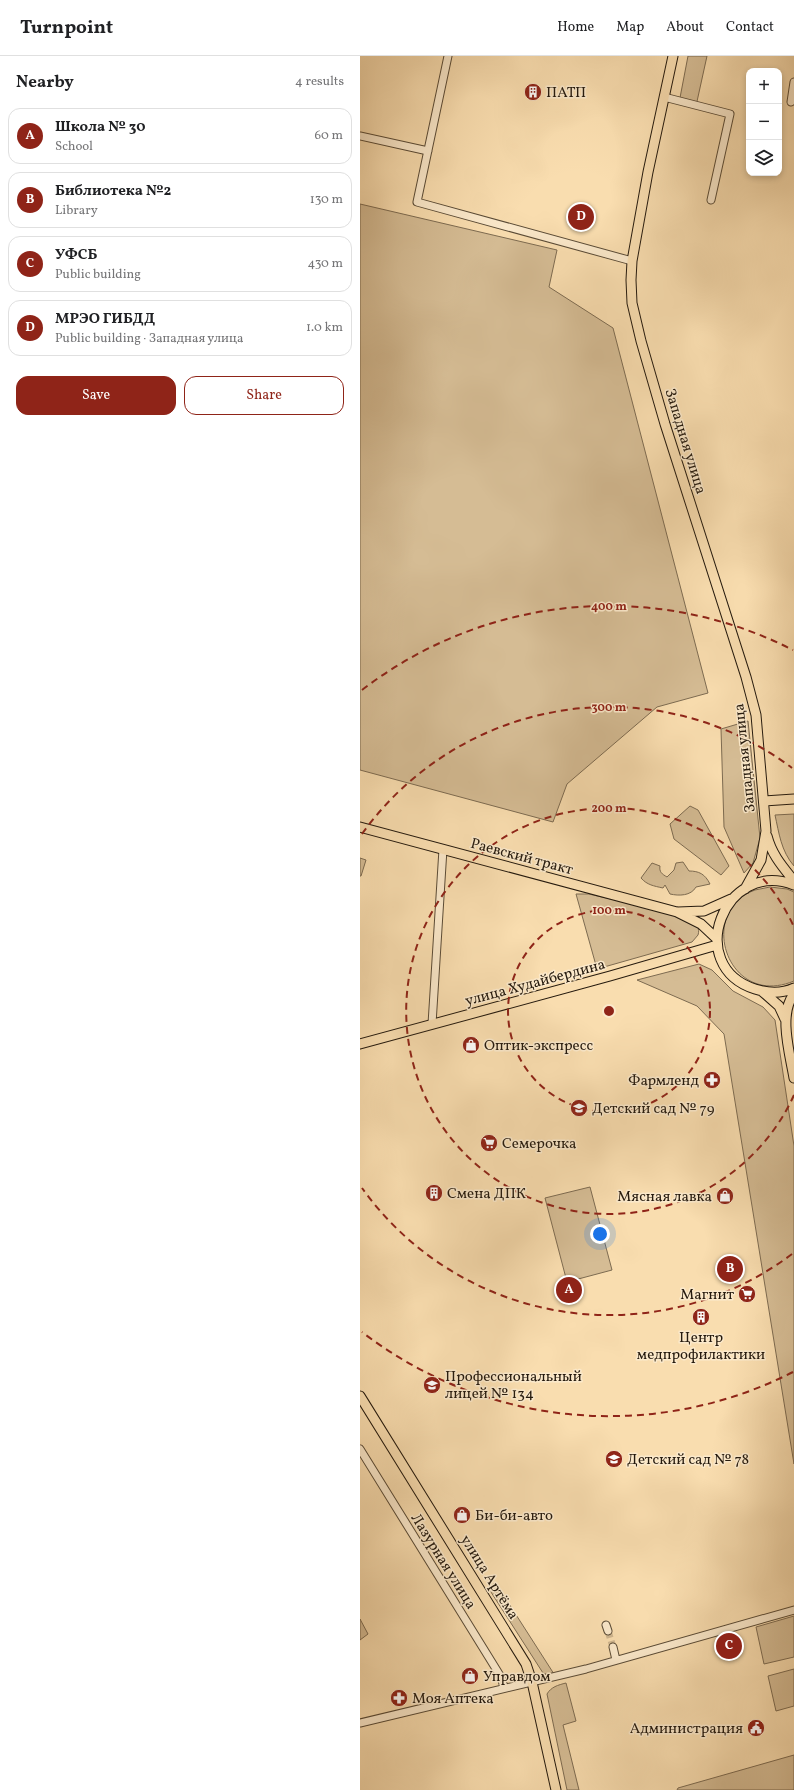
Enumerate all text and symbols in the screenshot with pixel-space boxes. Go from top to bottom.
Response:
text: Turnpoint [20,15,113,41]
text: Home [557,18,594,37]
text: Map [616,18,644,37]
text: About [666,18,704,37]
text: Contact [726,18,774,37]
map controls [746,68,782,176]
button: + [746,68,782,104]
text: Nearby [16,71,74,94]
text: 4 results [295,73,344,91]
building icon: ПАТП [523,82,543,102]
place label: ПАТП [546,83,586,104]
button: − [746,104,782,140]
text: Школа № 30 [55,117,145,138]
text: A [25,127,35,145]
text: 60 m [315,127,343,145]
text: School [55,138,93,156]
button: layers [746,140,782,176]
text: Библиотека №2 [55,181,171,202]
text: B [26,191,34,209]
text: 130 m [310,191,343,209]
text: Library [55,202,98,220]
pin: D [568,202,594,232]
text: УФСБ [55,245,97,266]
text: C [26,255,34,273]
text: 430 m [307,255,343,273]
text: Public building [55,266,141,284]
text: МРЭО ГИБДД [55,309,155,330]
text: D [25,319,35,337]
text: 1.0 km [306,319,343,337]
text: Public building · Западная улица [55,330,244,348]
button: Save [16,376,176,415]
button: Share [184,376,344,415]
street label: Западная улица [659,386,711,497]
text: 400 m [591,599,627,615]
text: 300 m [592,700,627,716]
street label: Западная улица [729,702,762,813]
text: 200 m [591,801,627,817]
street label: Раевский тракт [468,834,576,881]
text: 100 m [592,903,626,919]
street label: улица Худайбердина [463,955,608,1012]
centre of rings [602,1004,616,1018]
shop icon: Оптик-экспресс [461,1035,481,1055]
place label: Оптик-экспресс [484,1036,593,1057]
pharmacy icon: Фармленд [702,1070,722,1090]
place label: Фармленд [628,1071,700,1092]
school or university icon: Детский сад № 79 [569,1098,589,1118]
place label: Детский сад № 79 [592,1099,715,1120]
supermarket icon: Семерочка [479,1133,499,1153]
place label: Семерочка [502,1134,576,1155]
building icon: Смена ДПК [424,1183,444,1203]
place label: Смена ДПК [447,1184,526,1205]
shop icon: Мясная лавка [715,1186,735,1206]
place label: Мясная лавка [617,1187,712,1208]
your location [590,1224,610,1244]
pin: B [717,1254,743,1284]
pin: A [556,1275,582,1305]
supermarket icon: Магнит [737,1284,757,1304]
place label: Магнит [680,1285,734,1306]
building icon: Центр медпрофилактики [691,1307,711,1327]
place label: Центр медпрофилактики [637,1328,765,1366]
place label: Профессиональный лицей № 134 [445,1367,582,1405]
school or university icon: Профессиональный лицей № 134 [422,1375,442,1395]
school or university icon: Детский сад № 78 [604,1449,624,1469]
place label: Детский сад № 78 [627,1450,749,1471]
shop icon: Би-би-авто [452,1505,472,1525]
place label: Би-би-авто [475,1506,553,1527]
street label: Лазурная улица [405,1510,481,1614]
street label: улица Артёма [454,1531,523,1624]
pin: C [716,1631,742,1661]
shop icon: Управдом [460,1666,480,1686]
place label: Управдом [483,1667,551,1688]
pharmacy icon: Моя Аптека [389,1688,409,1708]
place label: Моя Аптека [412,1689,494,1710]
public building icon: Администрация [746,1718,766,1738]
place label: Администрация [630,1719,743,1740]

